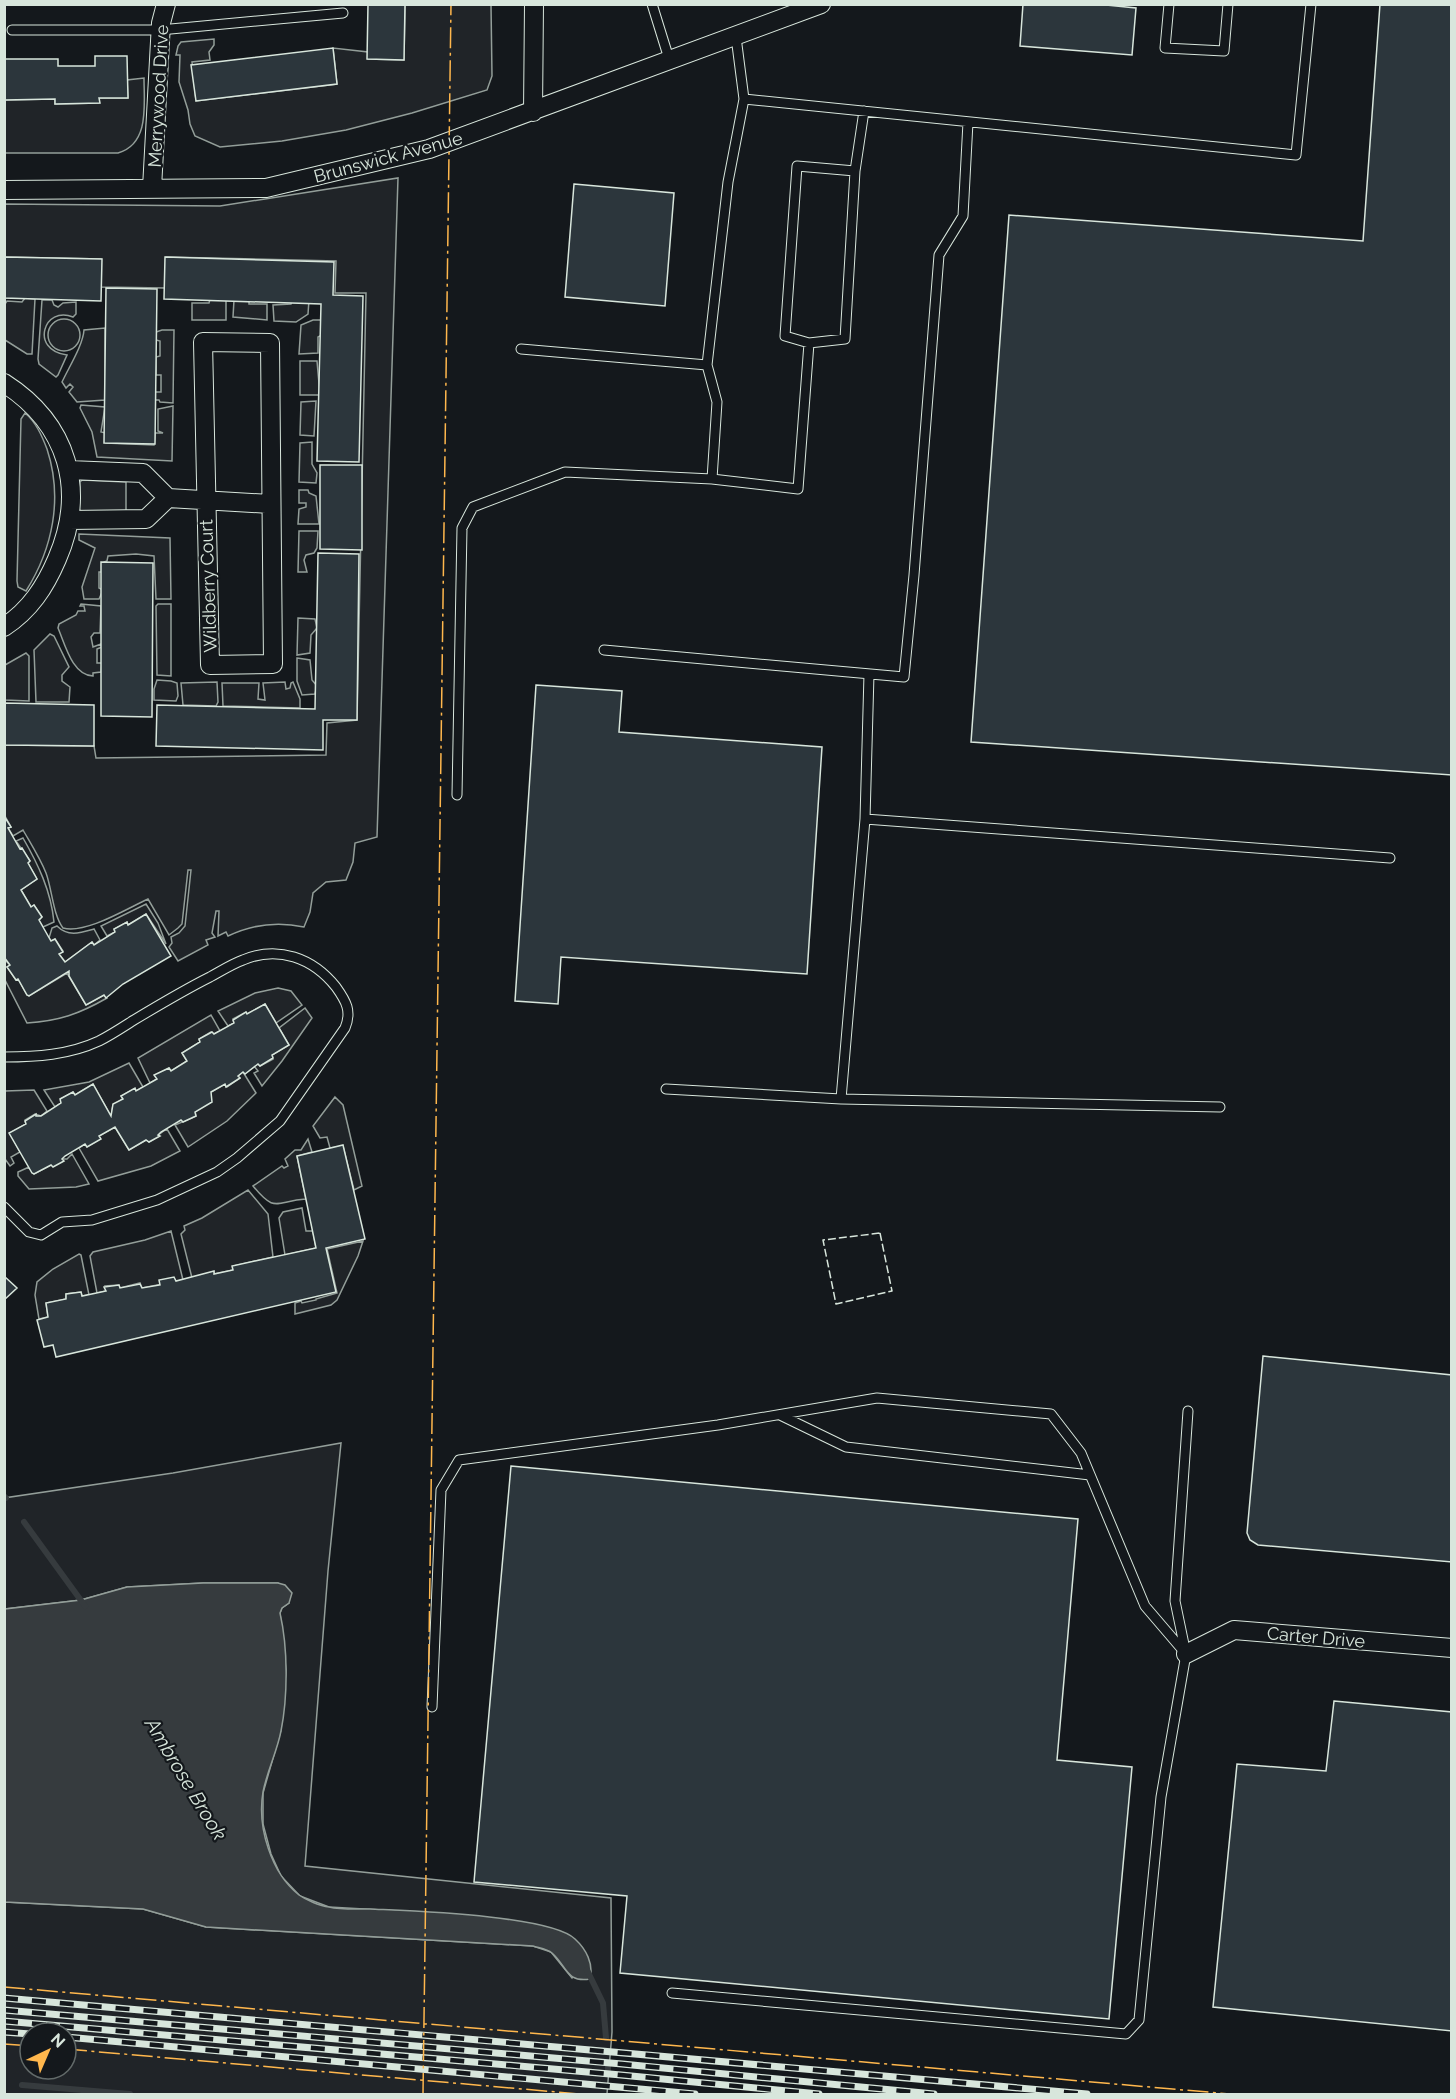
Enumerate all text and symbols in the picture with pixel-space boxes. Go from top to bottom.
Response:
street label: Merrywood Drive [144,24,172,168]
street label: Brunswick Avenue [311,127,465,187]
street label: Wildberry Court [195,519,221,653]
street label: Carter Drive [1266,1622,1366,1652]
water label: Ambrose Brook [140,1713,232,1845]
north arrow [18,2021,78,2081]
text: N [47,2029,69,2052]

